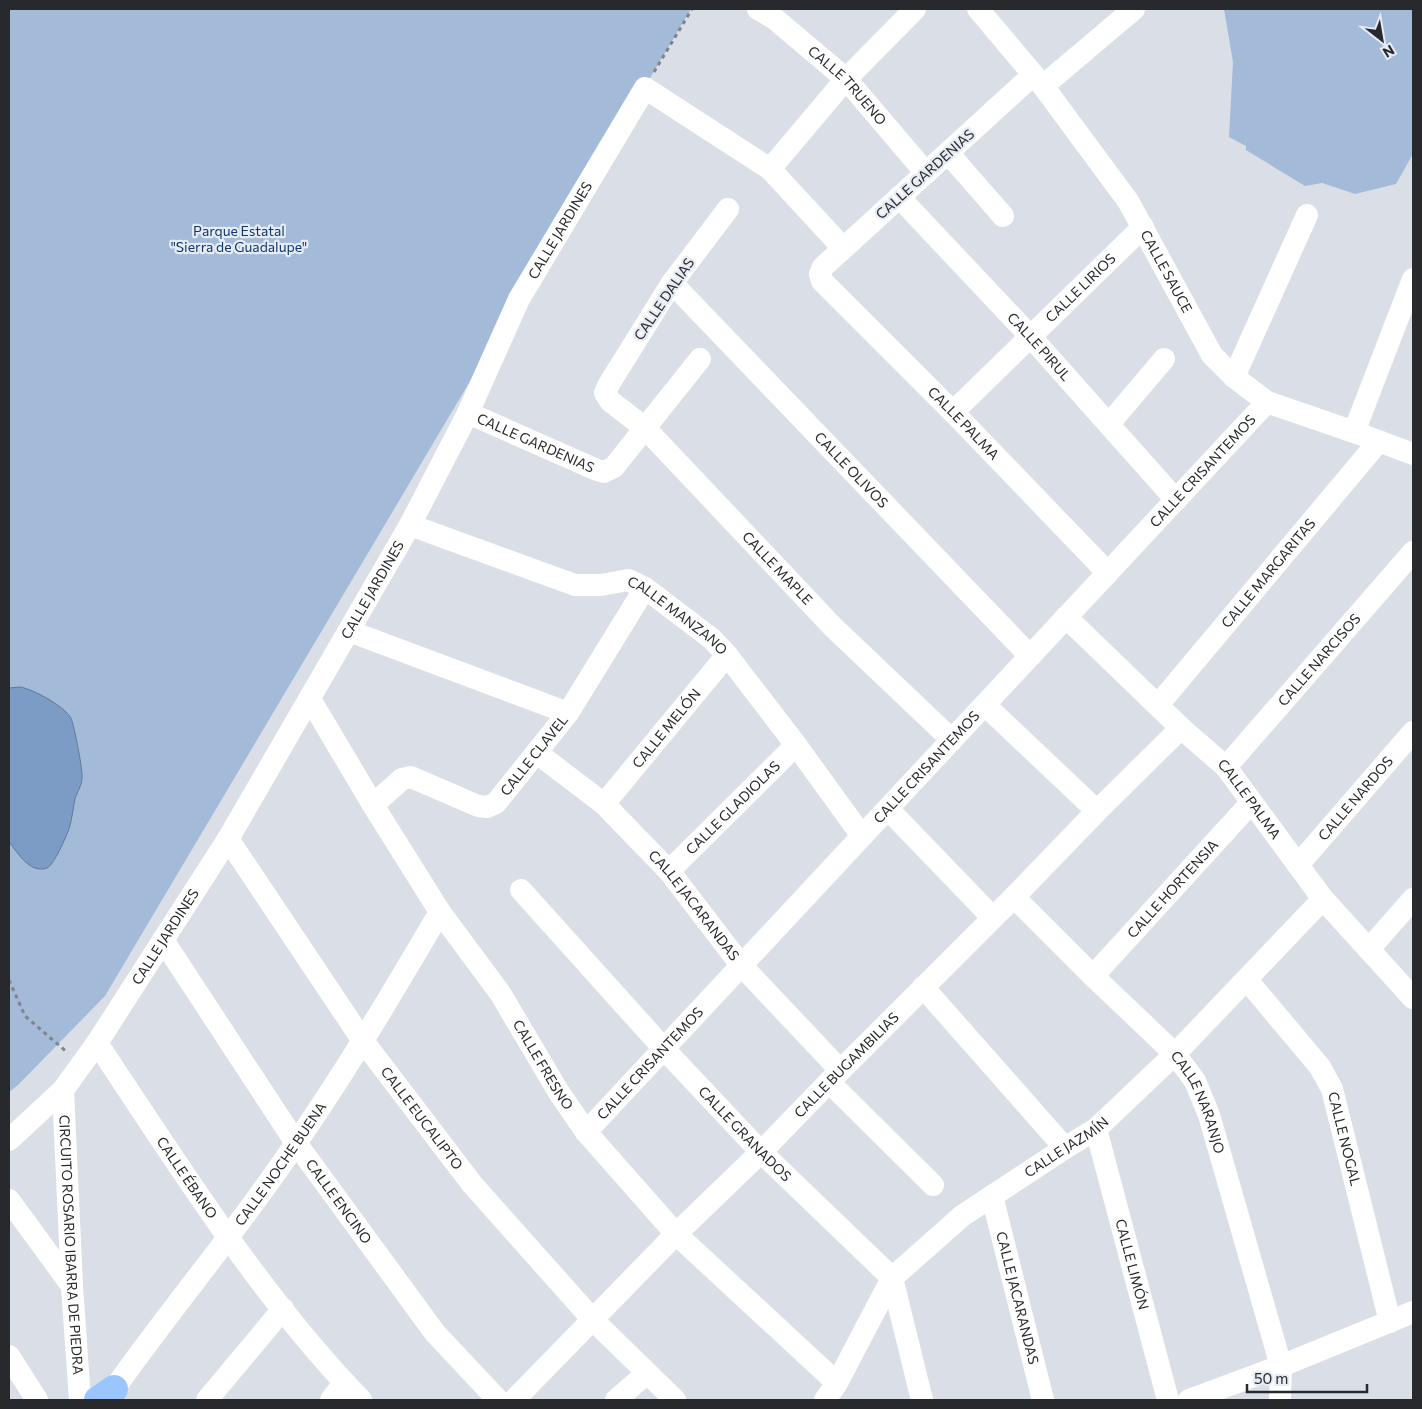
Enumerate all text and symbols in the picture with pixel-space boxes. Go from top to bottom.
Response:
north arrow [1357,15,1407,65]
street label: CALLE TRUENO [805,42,890,128]
text: N [1380,42,1398,62]
street label: CALLE GARDENIAS [872,125,977,222]
street label: CALLE JARDINES [524,178,595,282]
park label: Parque Estatal "Sierra de Guadalupe" [171,222,307,255]
street label: CALLE SAUCE [1137,227,1196,316]
street label: CALLE LIRIOS [1042,250,1119,325]
street label: CALLE DALIAS [630,254,697,343]
street label: CALLE PIRUL [1004,309,1075,384]
street label: CALLE PALMA [925,383,1003,463]
street label: CALLE GARDENIAS [475,409,597,476]
street label: CALLE CRISANTEMOS [1146,411,1259,530]
street label: CALLE OLIVOS [811,428,892,511]
street label: CALLE MARGARITAS [1217,515,1319,631]
street label: CALLE MAPLE [739,528,816,608]
street label: CALLE JARDINES [337,537,407,642]
street label: CALLE MANZANO [625,572,731,658]
street label: CALLE NARCISOS [1274,610,1364,709]
street label: CALLE MELÓN [628,685,704,771]
street label: CALLE CRISANTEMOS [869,707,983,827]
street label: CALLE CLAVEL [496,711,571,799]
street label: CALLE NARDOS [1314,752,1396,844]
street label: CALLE PALMA [1215,755,1285,842]
street label: CALLE GLADIOLAS [682,757,783,858]
street label: CALLE HORTENSIA [1123,836,1222,941]
street label: CALLE JACARANDAS [645,846,743,964]
street label: CALLE JARDINES [128,885,202,988]
street label: CALLE CRISANTEMOS [593,1003,706,1123]
street label: CALLE BUGAMBILIAS [790,1008,902,1121]
street label: CALLE FRESNO [510,1016,577,1113]
street label: CALLE NARANJO [1168,1047,1229,1155]
street label: CALLE EUCALIPTO [378,1063,467,1173]
street label: CALLE GRANADOS [695,1082,795,1185]
street label: CALLE NOGAL [1325,1090,1365,1187]
street label: CALLE NOCHE BUENA [231,1098,330,1229]
street label: CALLE JAZMÍN [1021,1113,1112,1181]
street label: CIRCUITO ROSARIO IBARRA DE PIEDRA [56,1114,87,1376]
street label: CALLE ÉBANO [154,1133,221,1222]
street label: CALLE ENCINO [303,1155,376,1247]
street label: CALLE LIMÓN [1112,1217,1153,1311]
street label: CALLE JACARANDAS [993,1230,1043,1366]
scale bar [1247,1362,1367,1394]
text: 50 m [1254,1369,1288,1387]

